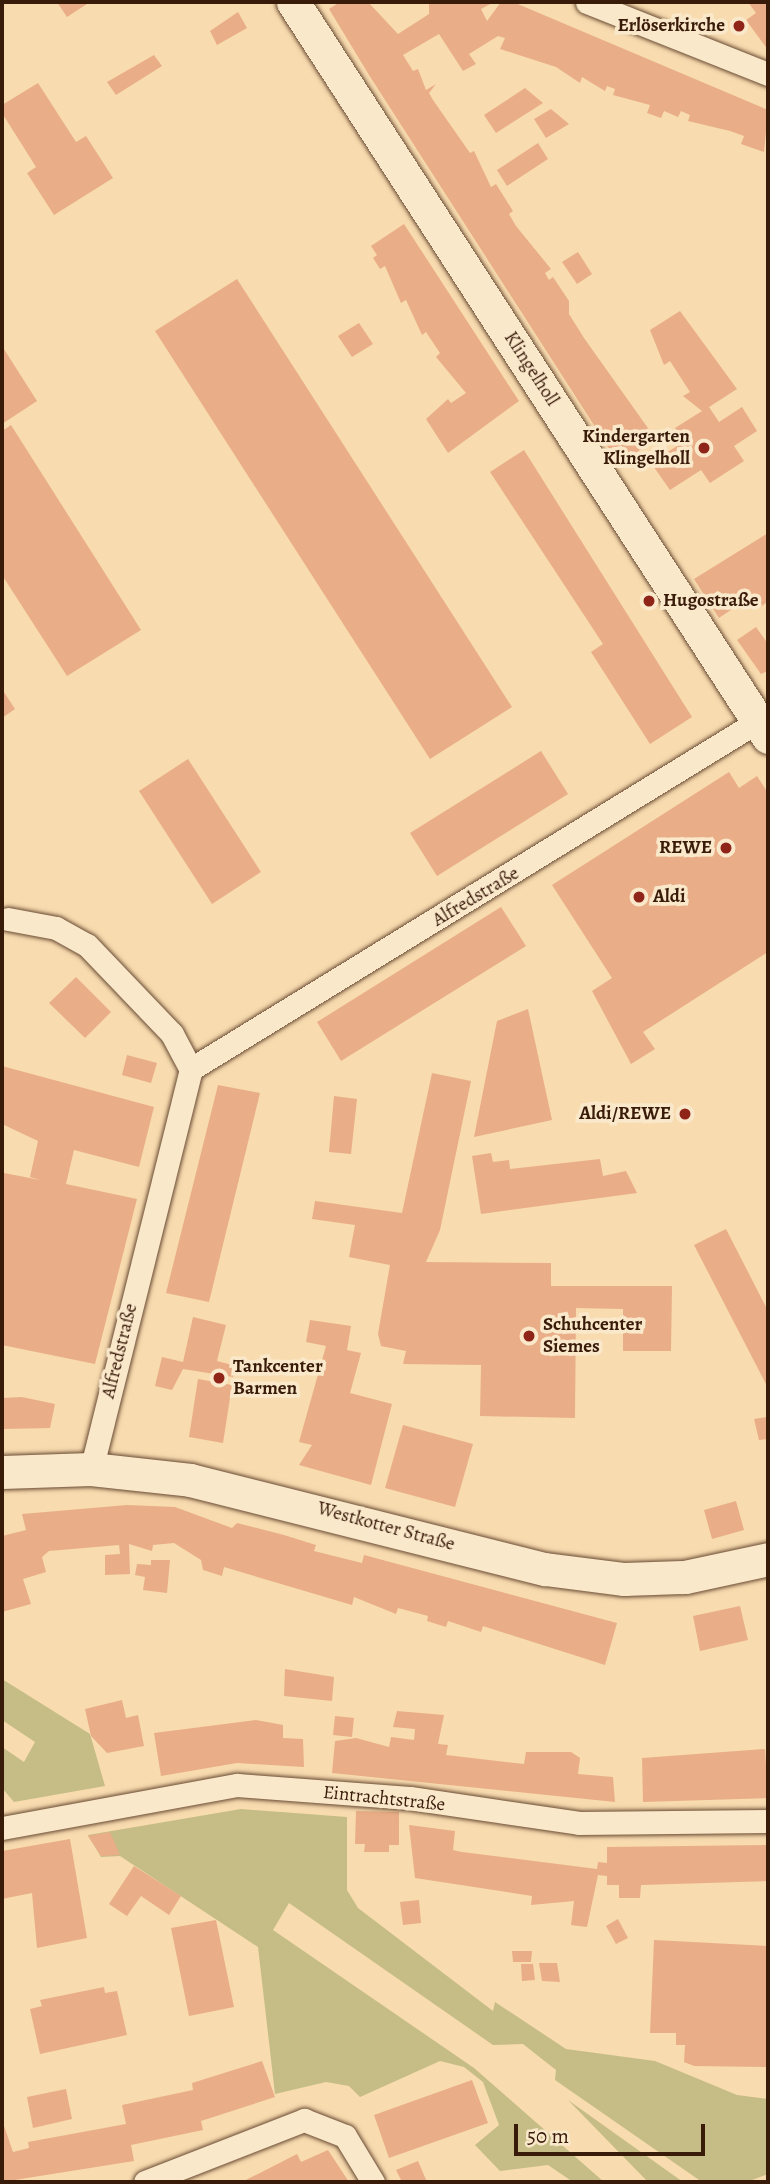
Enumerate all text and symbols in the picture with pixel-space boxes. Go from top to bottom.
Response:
place label: Erlöserkirche [618,15,725,37]
marker: Erlöserkirche [731,18,747,34]
street label: Klingelholl [499,328,563,410]
place label: Kindergarten Klingelholl [582,426,690,470]
marker: Kindergarten Klingelholl [696,440,712,456]
place label: Hugostraße [663,590,759,612]
marker: Hugostraße [641,593,657,609]
place label: REWE [659,837,712,859]
marker: REWE [718,840,734,856]
street label: Alfredstraße [429,862,523,932]
place label: Aldi [653,886,686,908]
marker: Aldi [631,889,647,905]
place label: Aldi/REWE [579,1103,671,1125]
marker: Aldi/REWE [677,1106,693,1122]
street label: Alfredstraße [97,1301,143,1401]
place label: Schuhcenter Siemes [543,1314,642,1358]
marker: Schuhcenter Siemes [521,1328,537,1344]
place label: Tankcenter Barmen [233,1356,323,1400]
marker: Tankcenter Barmen [211,1370,227,1386]
street label: Westkotter Straße [315,1498,457,1556]
street label: Eintrachtstraße [322,1781,446,1817]
scale bar [518,2110,709,2154]
text: 50 m [527,2122,569,2150]

